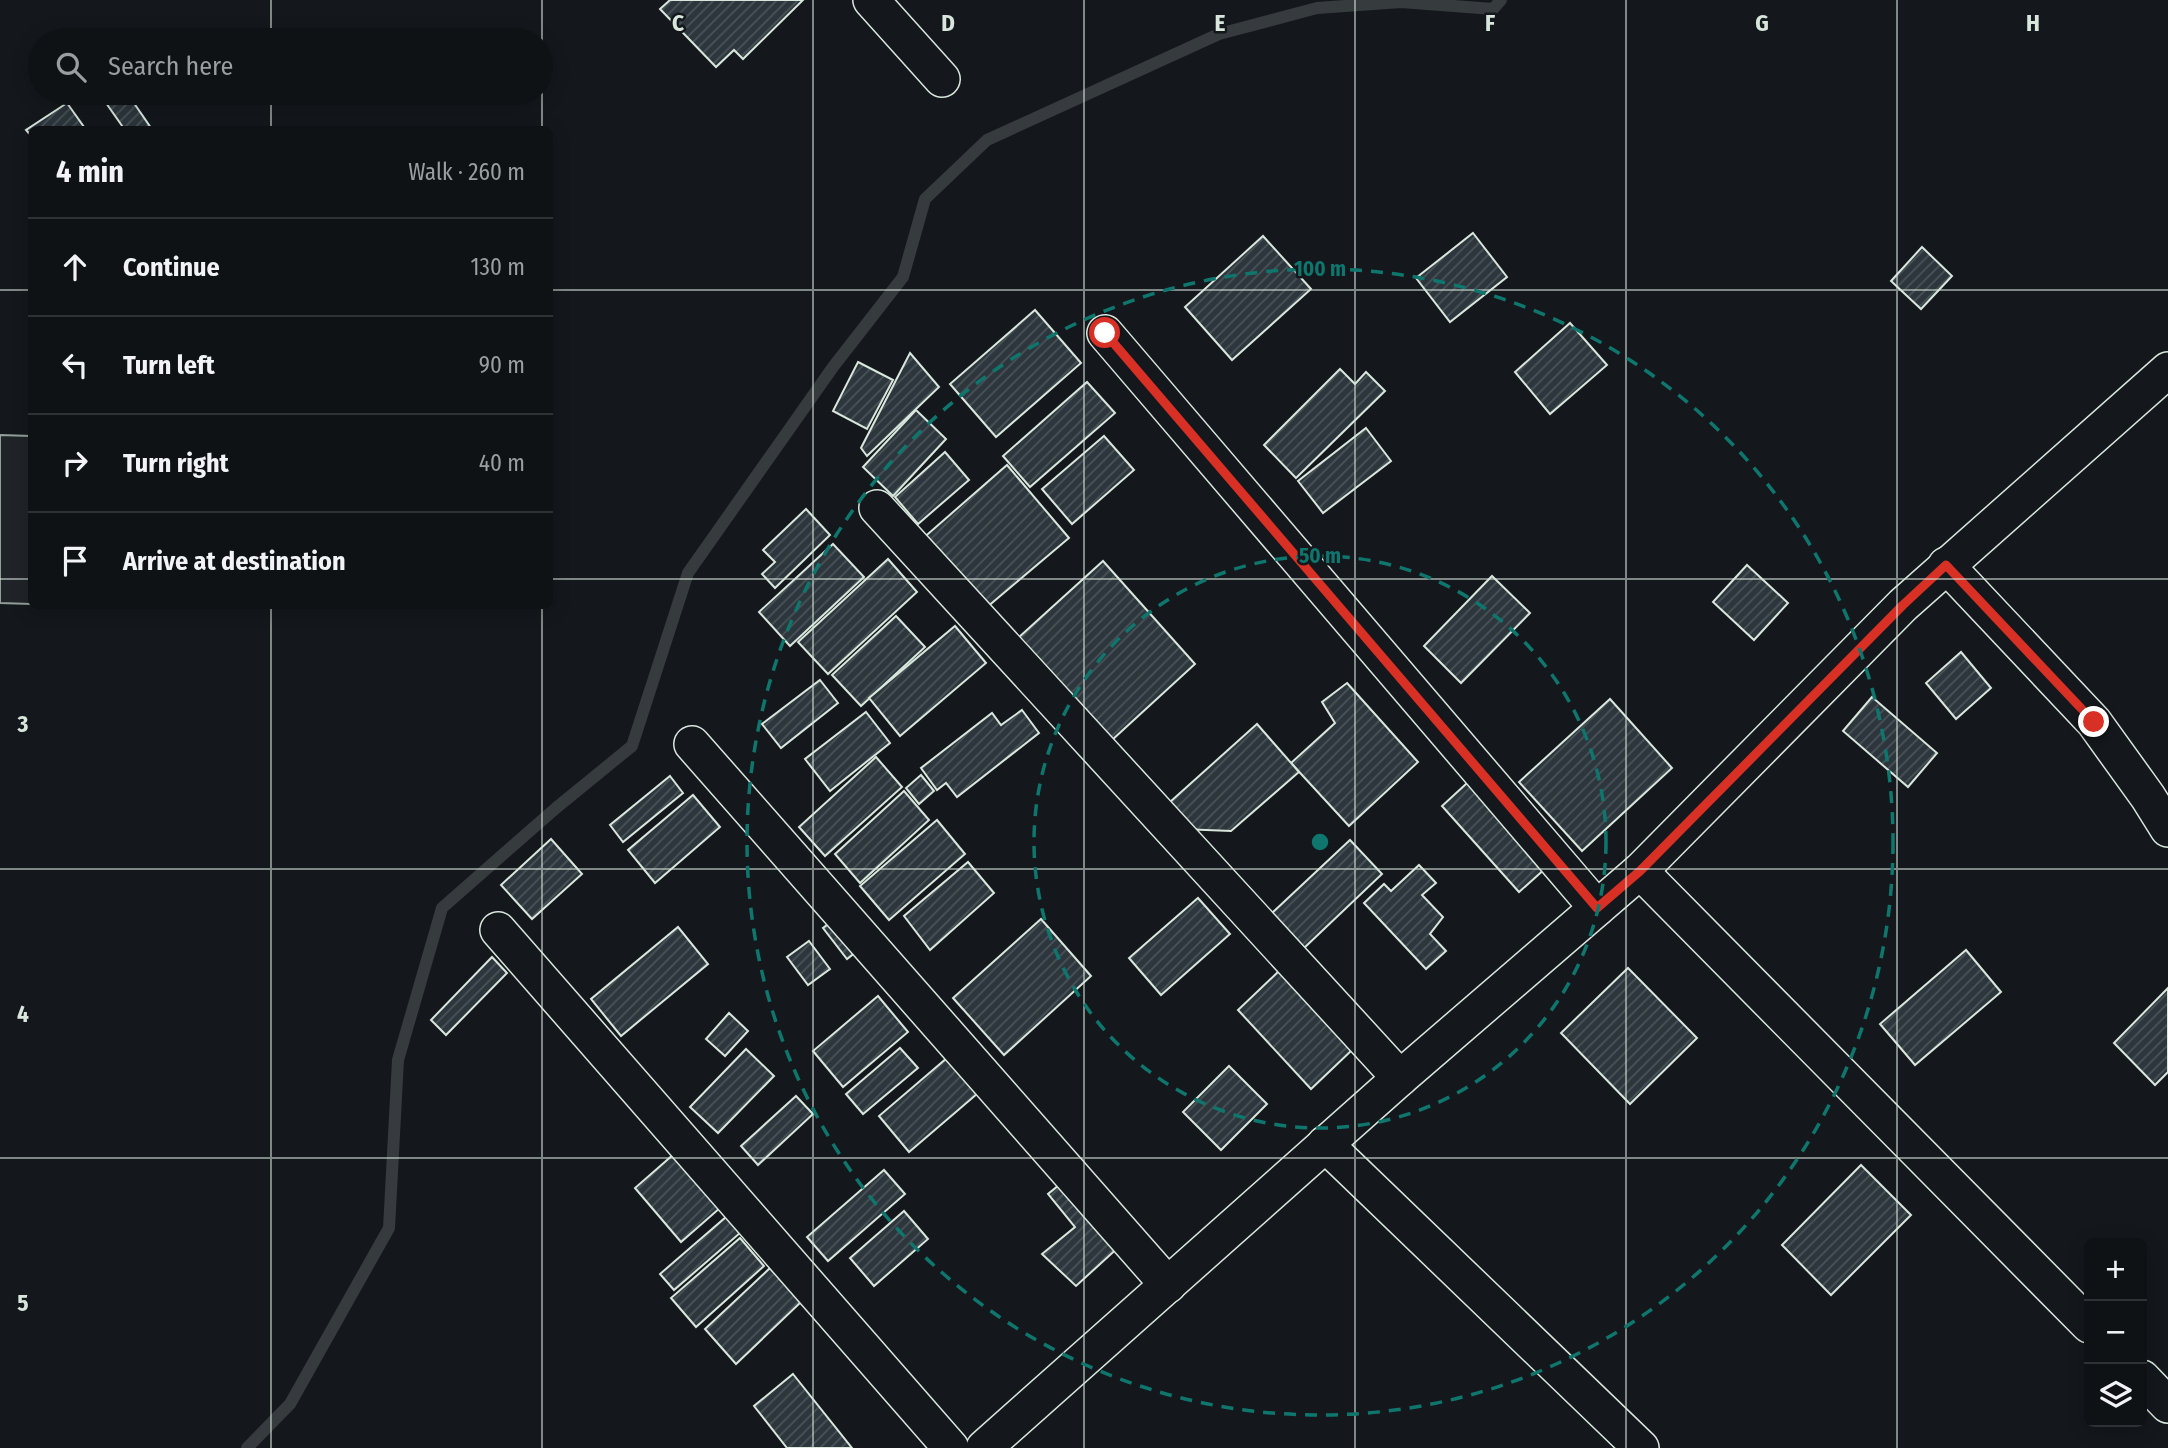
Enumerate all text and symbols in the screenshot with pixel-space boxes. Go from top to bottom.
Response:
text: C [672,9,684,37]
text: D [941,9,955,37]
text: E [1215,9,1226,37]
text: F [1485,9,1495,37]
text: G [1755,9,1769,37]
text: H [2026,9,2040,37]
search box [28,28,553,105]
icon: search [52,48,90,86]
text: Search here [108,51,233,82]
text: 4 min [56,154,124,190]
text: Walk · 260 m [408,158,525,186]
icon: ahead [56,248,94,286]
text: Continue [123,252,220,283]
text: 130 m [471,253,525,281]
text: 100 m [1294,256,1346,282]
route start [1089,317,1120,348]
icon: left [56,346,94,384]
text: Turn left [123,350,215,381]
text: 90 m [479,351,525,379]
icon: right [56,444,94,482]
text: Turn right [123,448,229,479]
text: 40 m [479,449,525,477]
icon: arrive [56,542,94,580]
text: 50 m [1299,543,1341,569]
text: Arrive at destination [123,546,346,577]
route end [2078,706,2109,737]
text: 3 [17,710,29,738]
centre of rings [1308,830,1332,854]
text: 4 [17,1000,29,1028]
map controls [2084,1238,2147,1427]
button: + [2084,1238,2147,1301]
text: 5 [17,1289,29,1317]
button: − [2084,1301,2147,1364]
button: layers [2084,1364,2147,1427]

